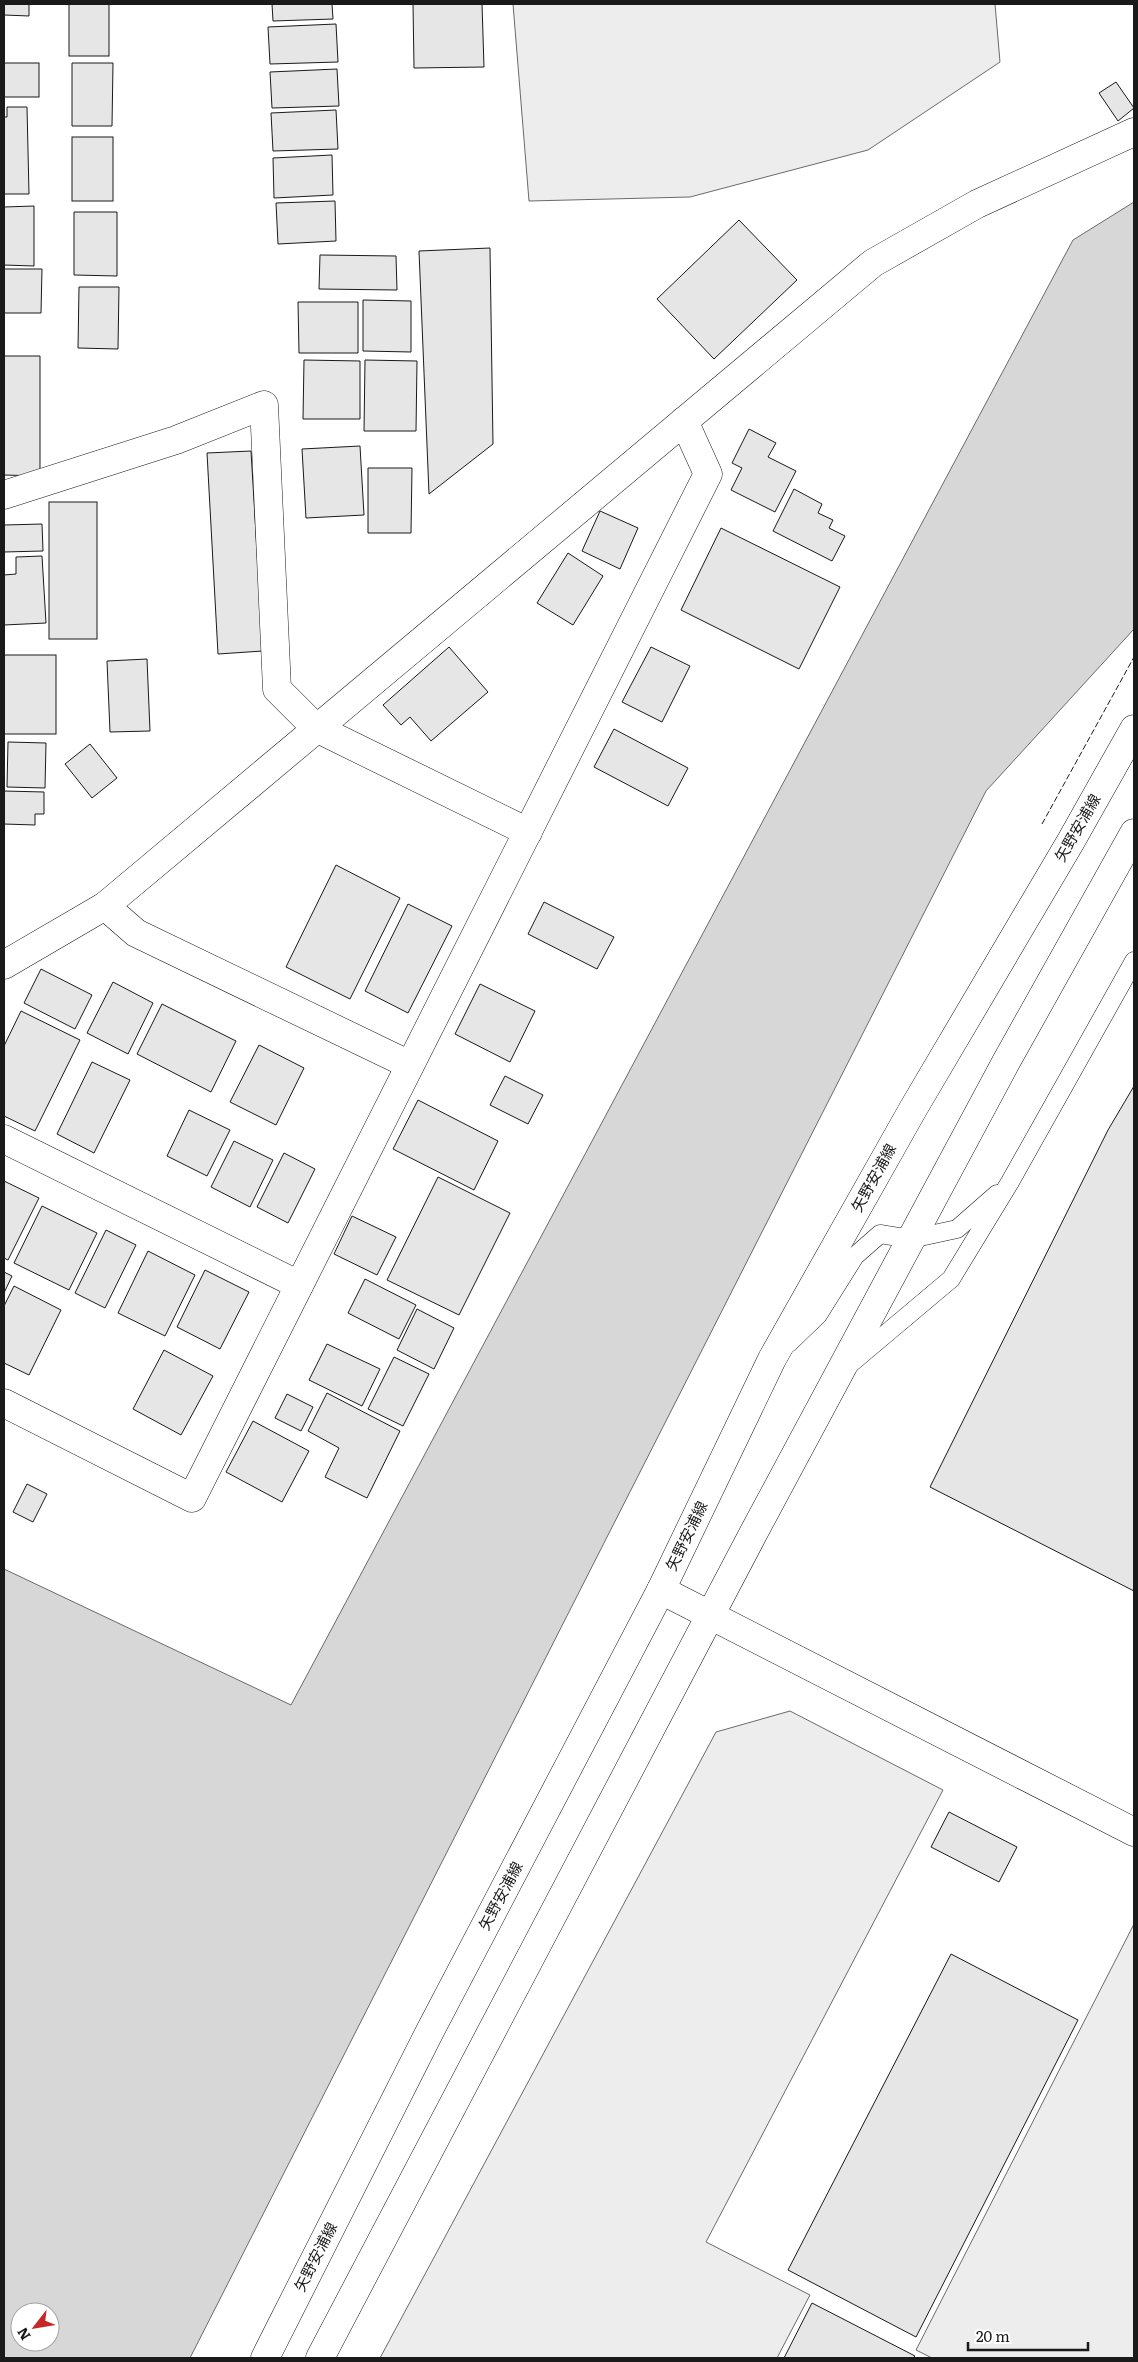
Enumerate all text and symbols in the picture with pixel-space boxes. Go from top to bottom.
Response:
street label: 矢野安浦線 [1048,789,1105,865]
street label: 矢野安浦線 [844,1139,901,1216]
street label: 矢野安浦線 [659,1497,712,1574]
street label: 矢野安浦線 [472,1857,527,1934]
street label: 矢野安浦線 [287,2218,342,2295]
north arrow [10,2302,60,2352]
scale bar [968,2320,1088,2352]
text: N [11,2324,35,2344]
text: 20 m [976,2324,1010,2347]

